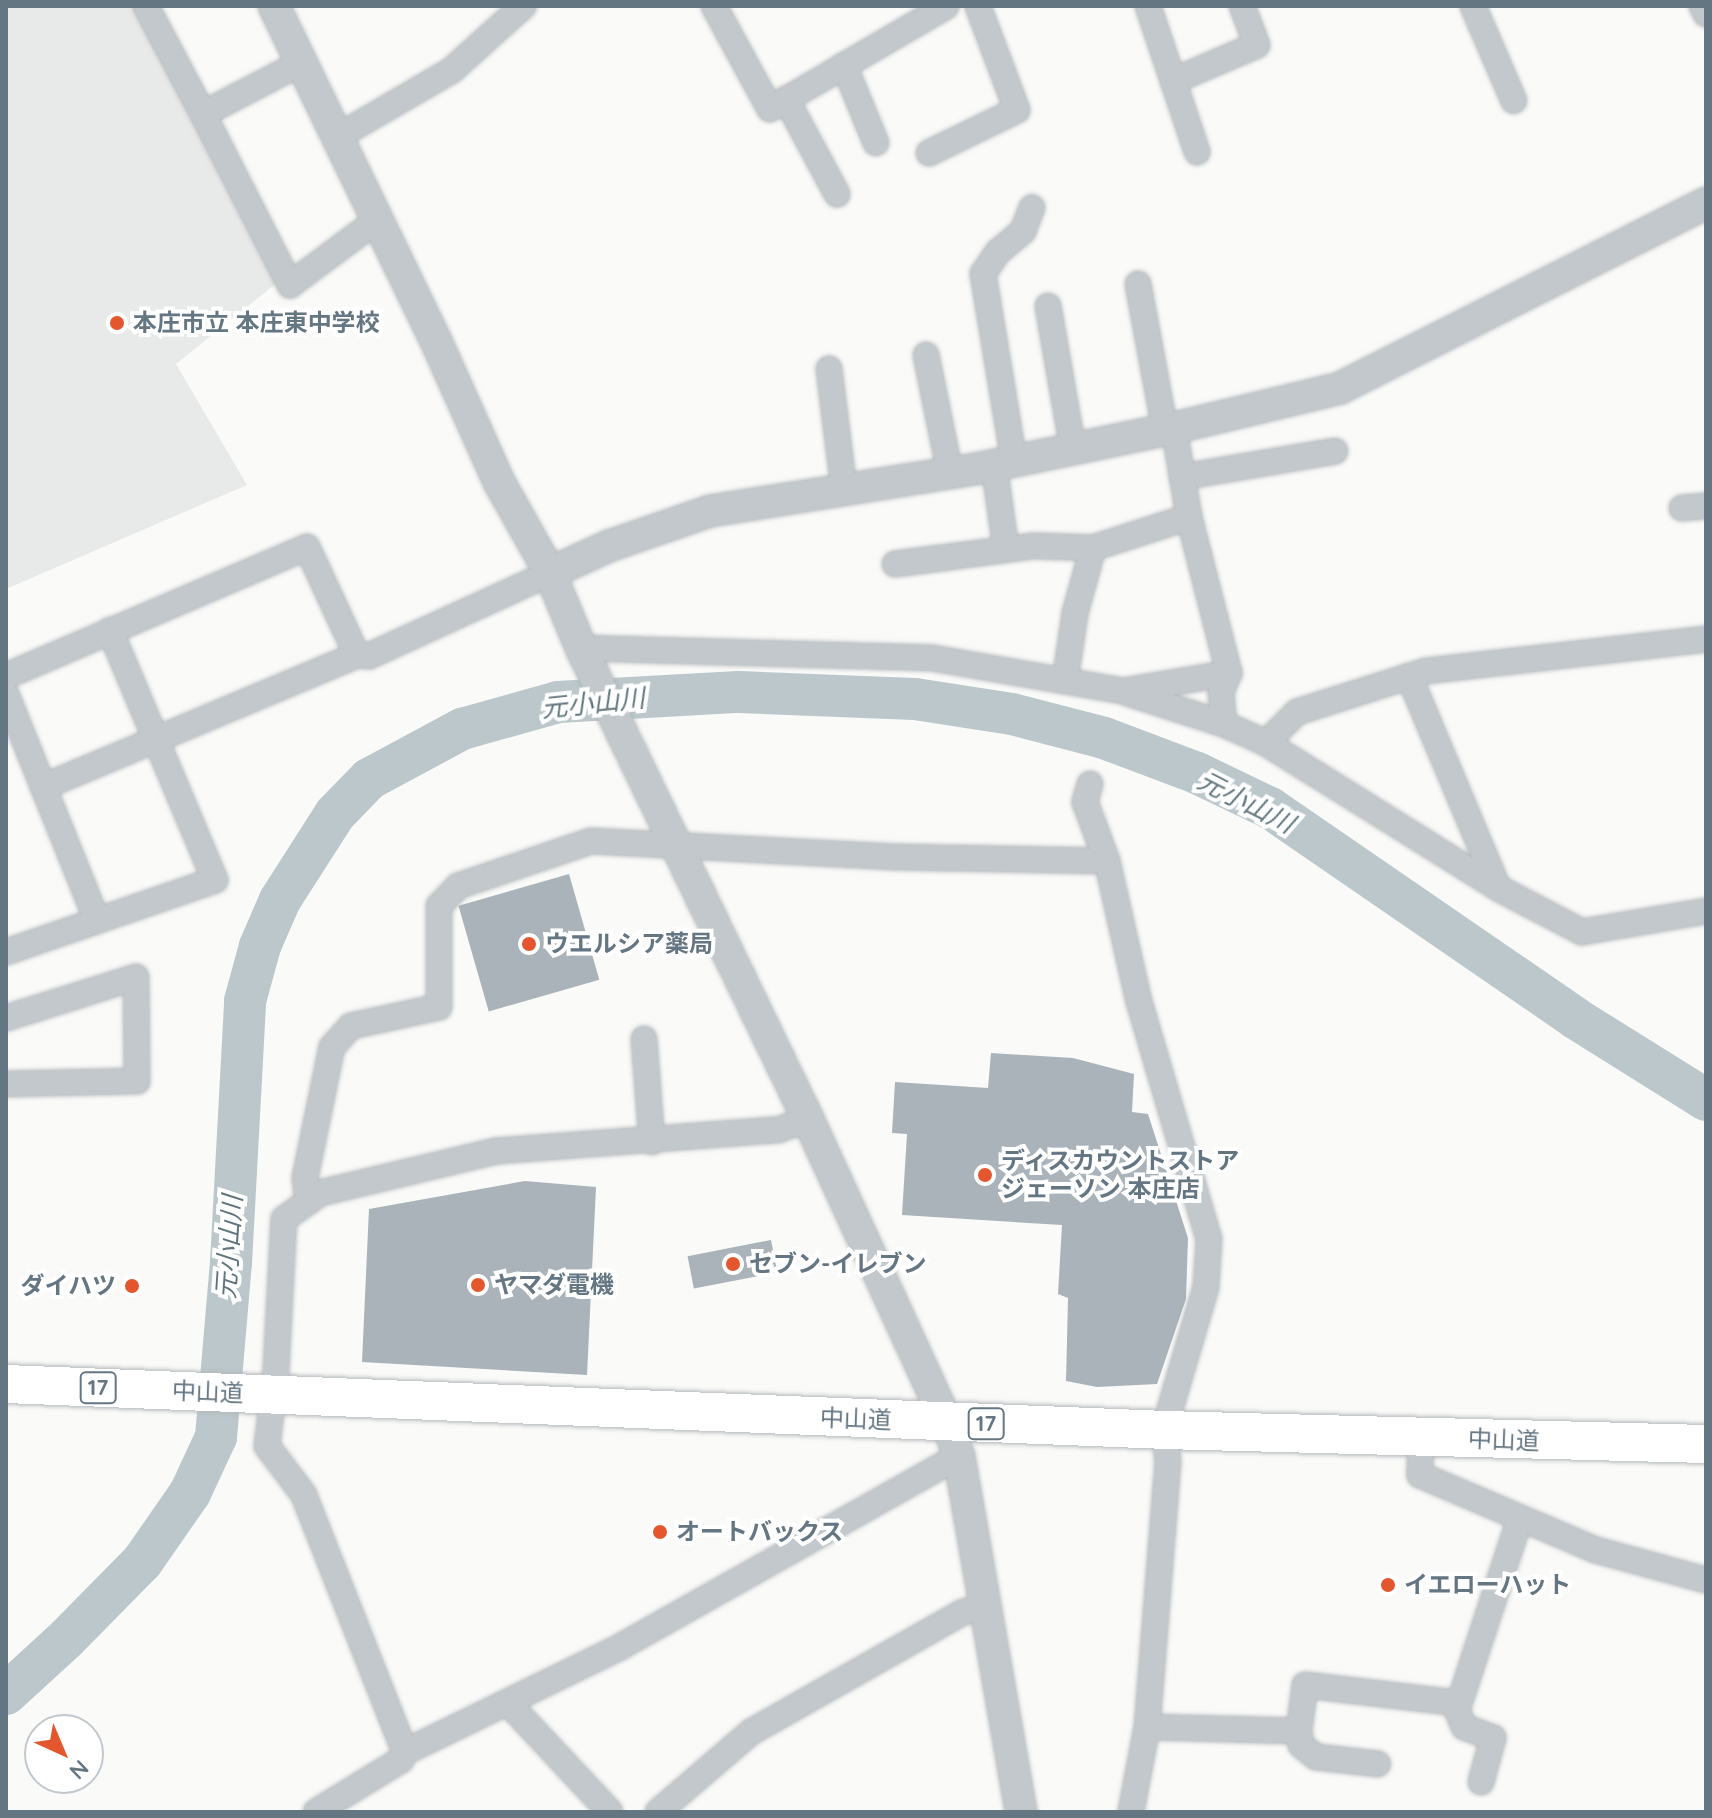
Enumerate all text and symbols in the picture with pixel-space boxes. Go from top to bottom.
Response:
place label: 本庄市立 本庄東中学校 [133,309,380,337]
marker: 本庄市立 本庄東中学校 [108,314,126,332]
water label: 元小山川 [540,682,646,724]
water label: 元小山川 [1193,764,1299,840]
place label: ウエルシア薬局 [545,930,713,958]
marker: ウエルシア薬局 [520,935,538,953]
place label: ディスカウントストア ジェーソン 本庄店 [1001,1147,1241,1203]
marker: ディスカウントストア ジェーソン 本庄店 [976,1166,994,1184]
water label: 元小山川 [210,1194,248,1300]
place label: セブン-イレブン [749,1250,927,1278]
marker: セブン-イレブン [724,1255,742,1273]
place label: ヤマダ電機 [494,1271,614,1299]
place label: ダイハツ [20,1272,116,1300]
marker: ヤマダ電機 [469,1276,487,1294]
marker: ダイハツ [123,1277,141,1295]
road number: 17 [78,1370,118,1406]
street label: 中山道 [172,1376,244,1408]
street label: 中山道 [820,1403,892,1435]
road number: 17 [966,1406,1006,1442]
street label: 中山道 [1468,1424,1540,1456]
place label: オートバックス [676,1518,844,1546]
marker: オートバックス [651,1523,669,1541]
place label: イエローハット [1404,1571,1572,1599]
marker: イエローハット [1379,1576,1397,1594]
north arrow [24,1714,104,1794]
text: N [64,1754,95,1786]

